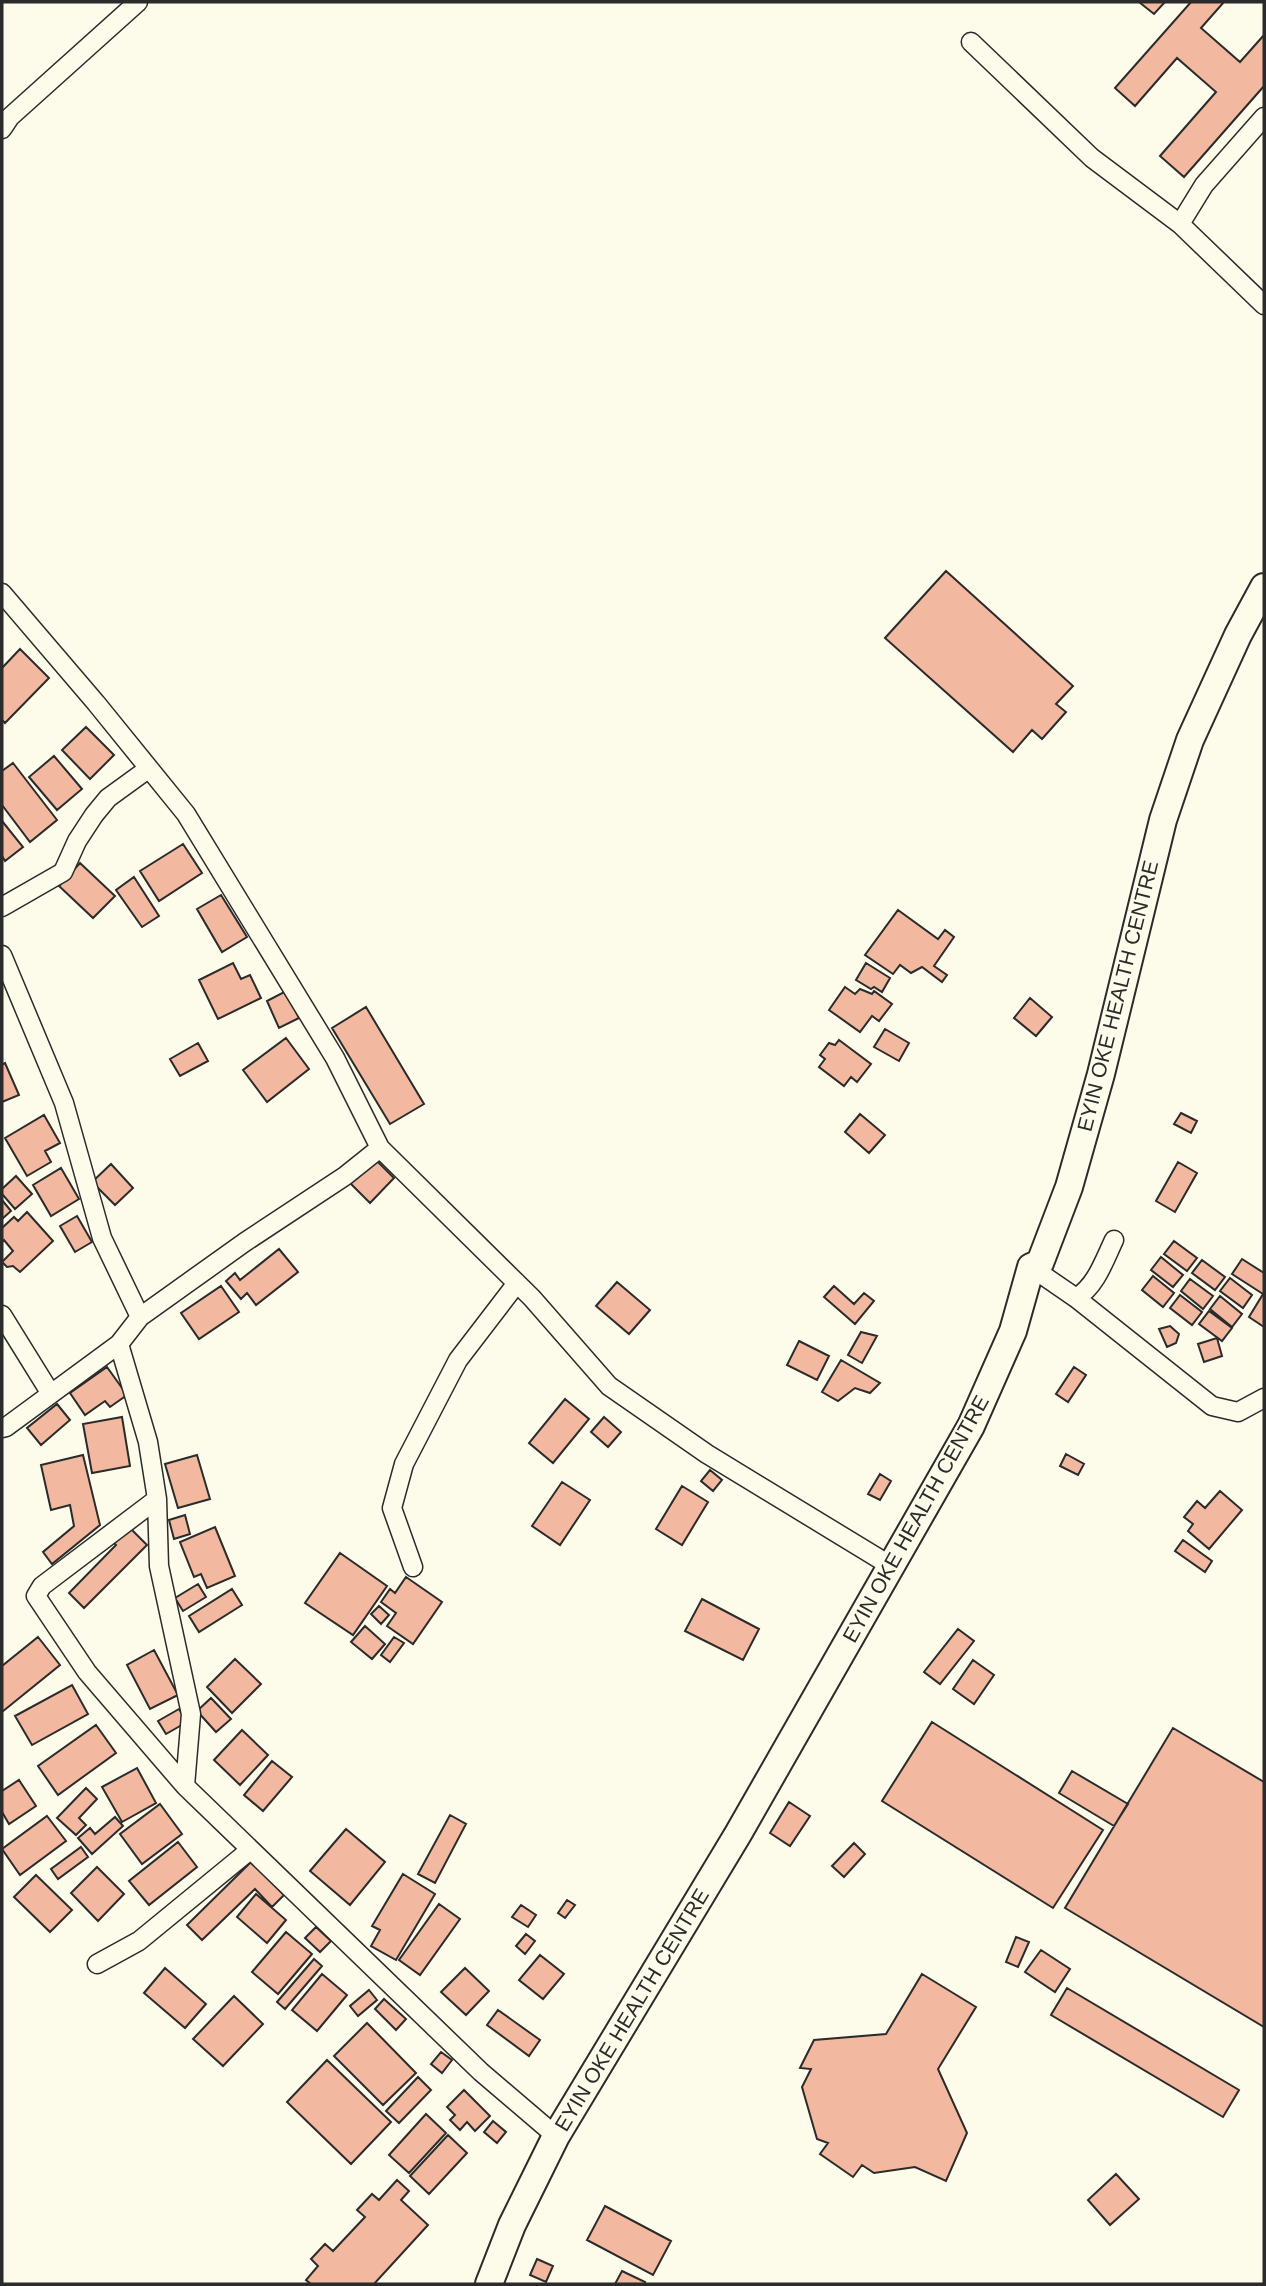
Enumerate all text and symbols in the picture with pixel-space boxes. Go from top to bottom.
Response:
street label: EYIN OKE HEALTH CENTRE [1073,858,1162,1134]
street label: EYIN OKE HEALTH CENTRE [838,1391,993,1646]
street label: EYIN OKE HEALTH CENTRE [550,1884,713,2135]

